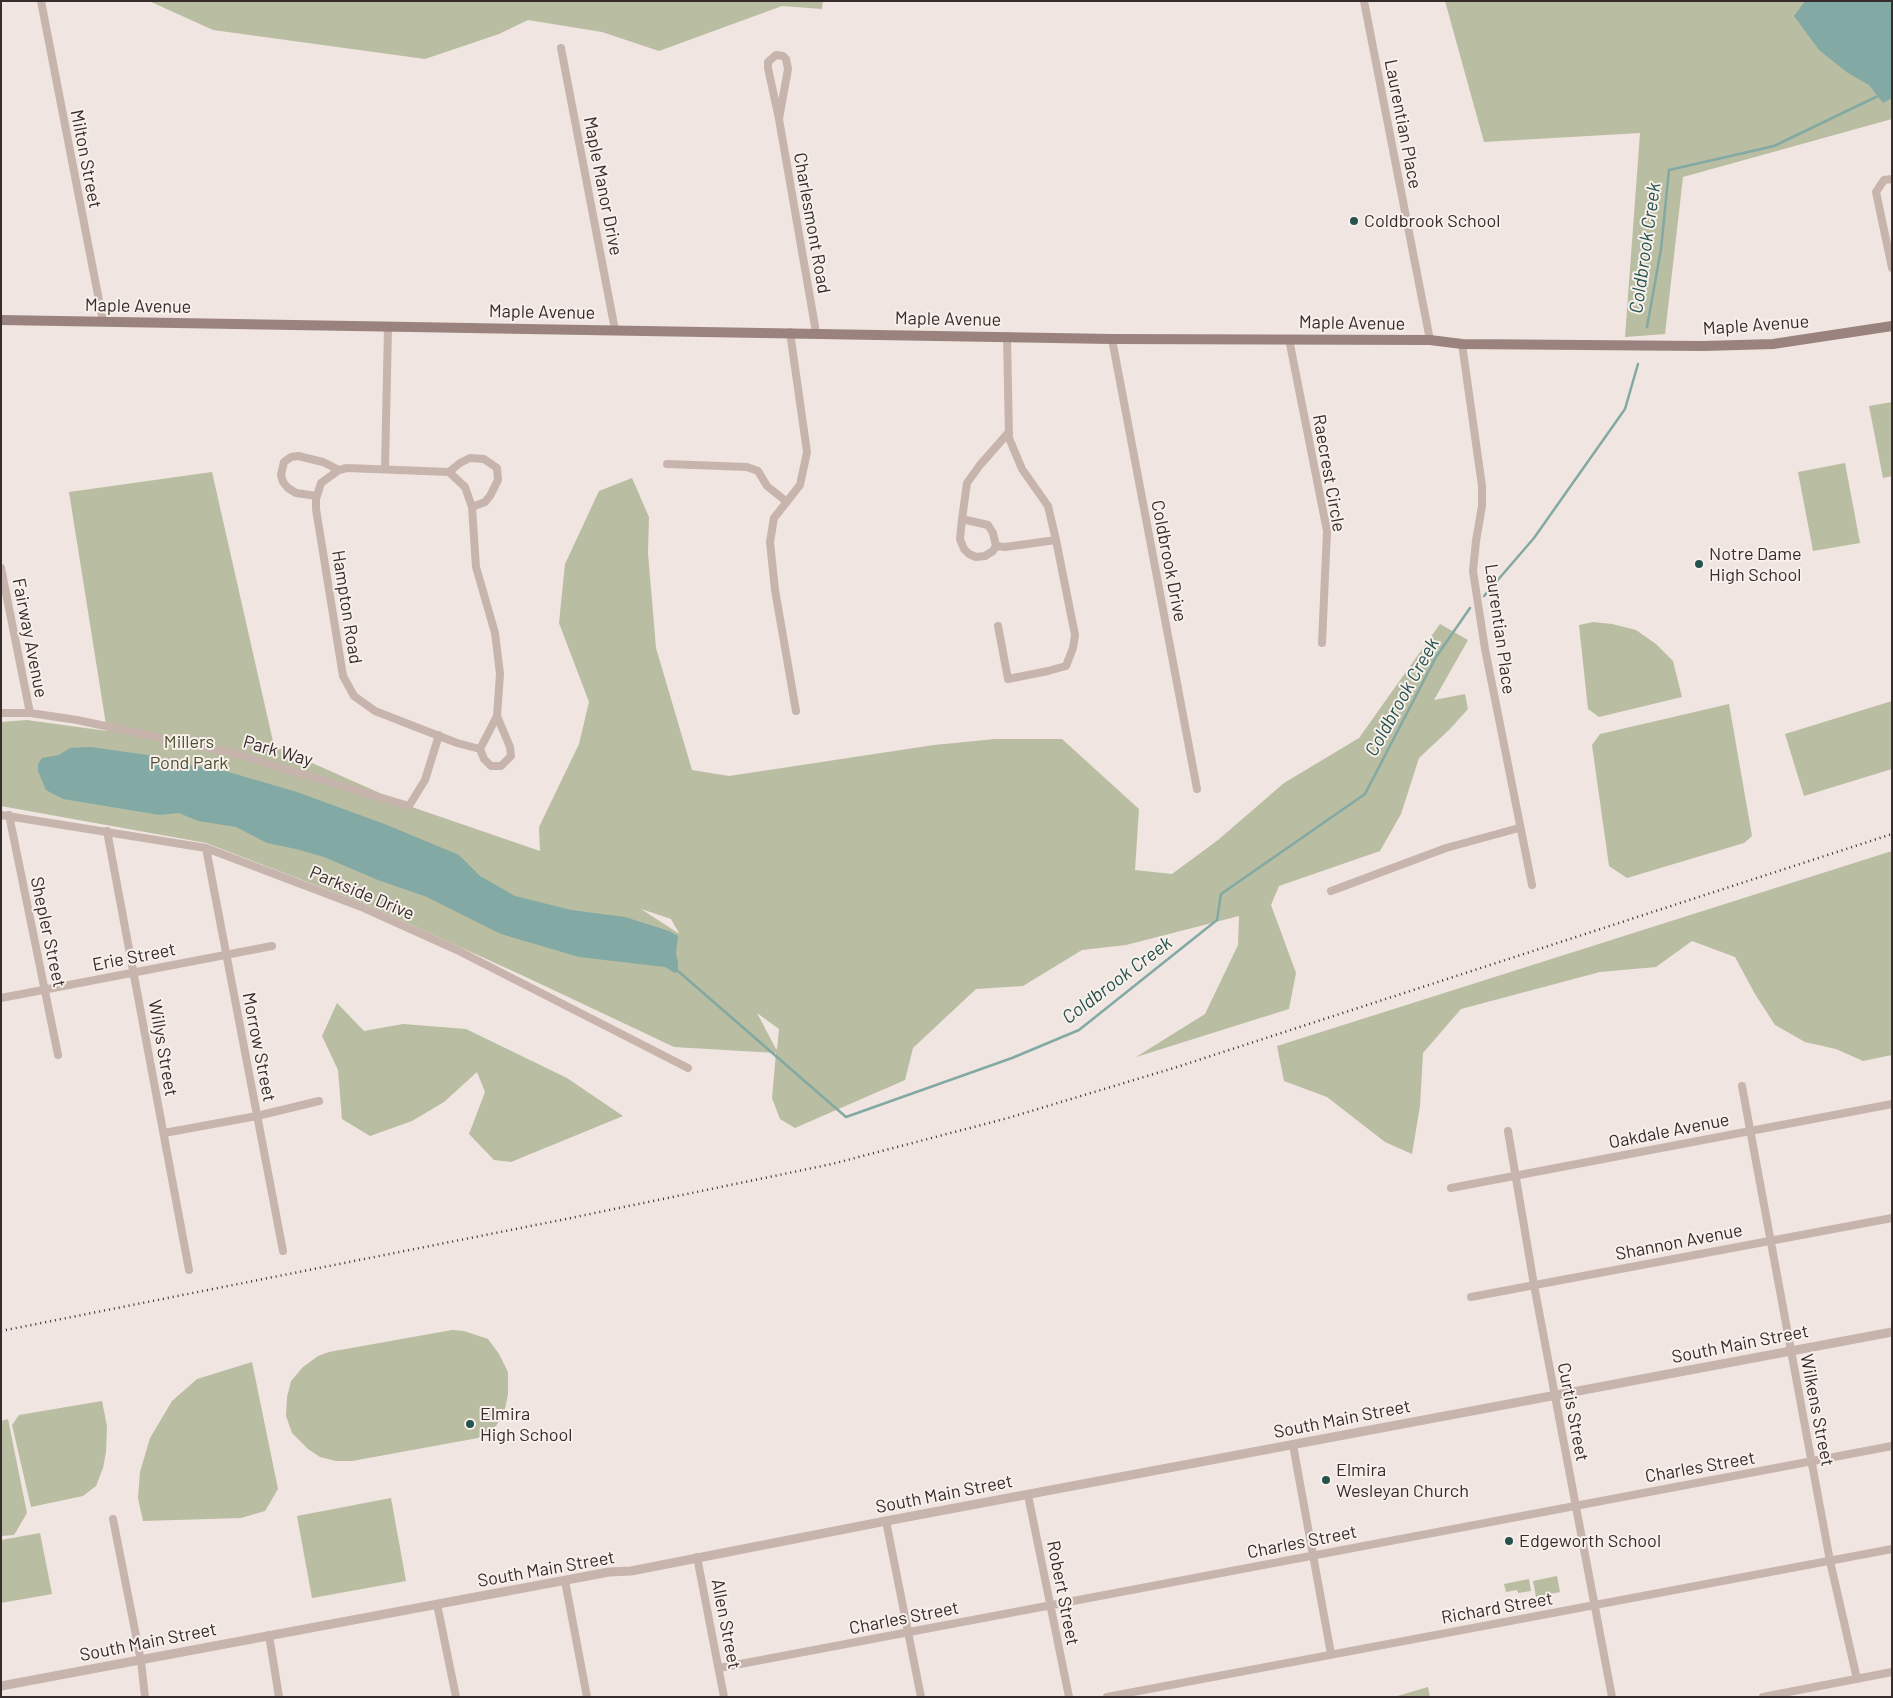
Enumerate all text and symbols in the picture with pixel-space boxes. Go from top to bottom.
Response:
street label: Laurentian Place [1380,57,1426,191]
street label: Milton Street [66,108,106,210]
street label: Maple Manor Drive [579,115,627,257]
street label: Charlesmont Road [789,151,835,295]
water label: Coldbrook Creek [1625,181,1665,315]
place label: Coldbrook School [1364,210,1500,232]
marker: Coldbrook School [1348,215,1360,227]
street label: Maple Avenue [85,294,191,318]
street label: Maple Avenue [489,300,595,324]
street label: Maple Avenue [895,307,1001,331]
street label: Maple Avenue [1299,311,1405,335]
street label: Maple Avenue [1702,311,1810,339]
street label: Raecrest Circle [1308,413,1350,533]
street label: Coldbrook Drive [1147,498,1191,624]
place label: Notre Dame High School [1709,543,1802,586]
street label: Hampton Road [327,549,367,665]
marker: Notre Dame High School [1693,558,1705,570]
street label: Laurentian Place [1480,562,1520,696]
street label: Fairway Avenue [8,576,52,700]
water label: Coldbrook Creek [1360,634,1444,760]
park label: Millers Pond Park [150,731,228,774]
street label: Park Way [241,731,315,771]
street label: Parkside Drive [306,861,418,925]
street label: Shepler Street [26,875,70,989]
water label: Coldbrook Creek [1057,931,1177,1029]
street label: Erie Street [91,938,177,976]
street label: Morrow Street [238,991,280,1103]
street label: Willys Street [144,998,182,1098]
street label: Oakdale Avenue [1607,1109,1731,1153]
street label: Shannon Avenue [1614,1219,1744,1265]
street label: South Main Street [1670,1320,1810,1368]
street label: Wilkens Street [1796,1352,1838,1468]
street label: Curtis Street [1553,1361,1593,1463]
street label: South Main Street [1272,1395,1412,1443]
place label: Elmira High School [480,1403,573,1446]
marker: Elmira High School [464,1418,476,1430]
street label: Charles Street [1643,1447,1757,1487]
place label: Elmira Wesleyan Church [1336,1459,1469,1502]
street label: South Main Street [874,1470,1014,1518]
marker: Elmira Wesleyan Church [1320,1474,1332,1486]
street label: Charles Street [1245,1521,1359,1563]
place label: Edgeworth School [1519,1530,1661,1552]
marker: Edgeworth School [1503,1535,1515,1547]
street label: Robert Street [1042,1539,1084,1647]
street label: South Main Street [476,1546,616,1592]
street label: Allen Street [707,1577,745,1671]
street label: Richard Street [1440,1588,1554,1628]
street label: Charles Street [847,1597,961,1639]
street label: South Main Street [78,1618,218,1666]

